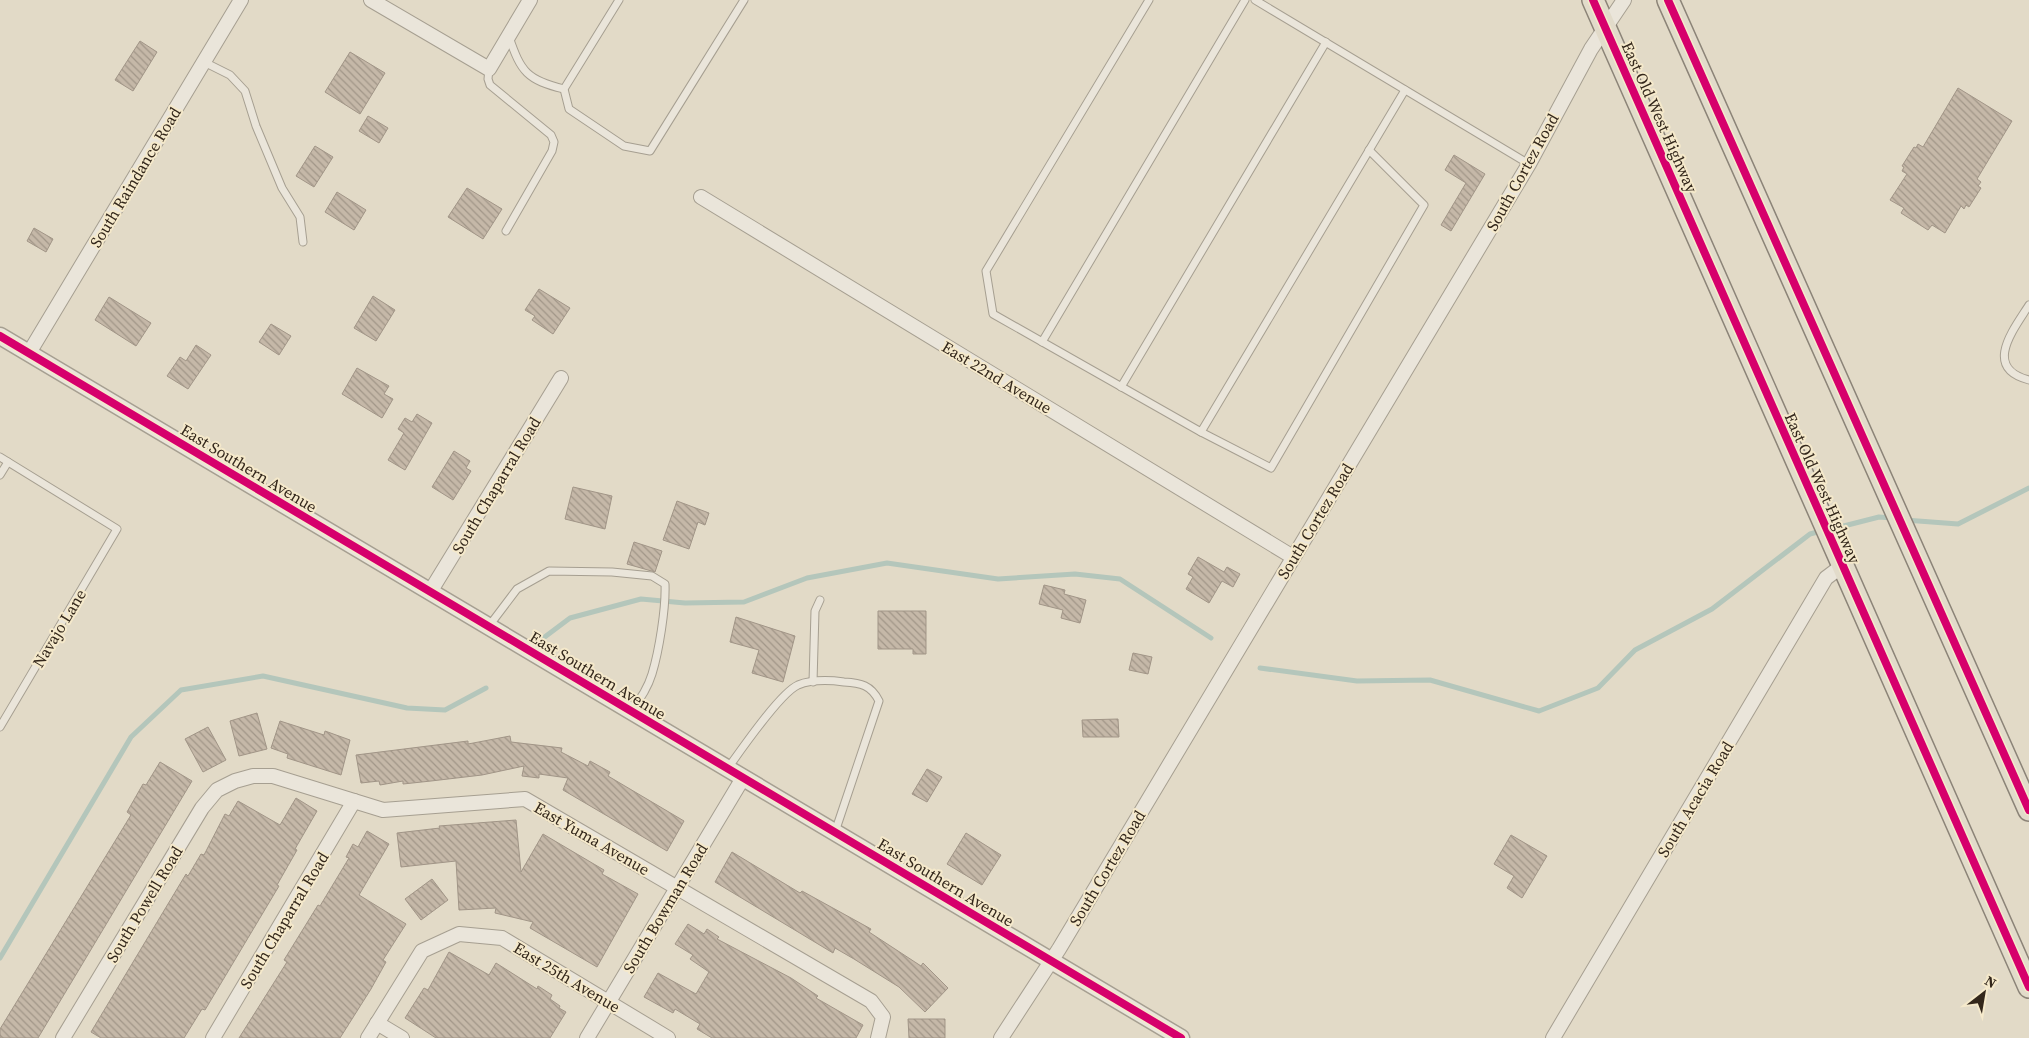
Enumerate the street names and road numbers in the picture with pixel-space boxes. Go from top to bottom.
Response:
street label: East Old West Highway [1617,38,1704,197]
street label: South Raindance Road [84,103,186,251]
street label: South Cortez Road [1481,109,1563,235]
street label: East 22nd Avenue [938,335,1056,419]
street label: East Old West Highway [1780,409,1867,568]
street label: South Chaparral Road [446,413,546,557]
street label: East Southern Avenue [177,419,321,517]
street label: South Cortez Road [1272,459,1358,583]
street label: Navajo Lane [27,585,91,671]
street label: East Southern Avenue [526,626,670,724]
street label: South Acacia Road [1652,737,1738,861]
street label: East Yuma Avenue [530,796,654,880]
street label: South Cortez Road [1064,806,1150,930]
street label: East Southern Avenue [874,833,1018,931]
street label: South Bowman Road [617,839,713,977]
street label: South Powell Road [101,842,187,966]
street label: South Chaparral Road [234,848,334,992]
street label: East 25th Avenue [510,936,624,1018]

